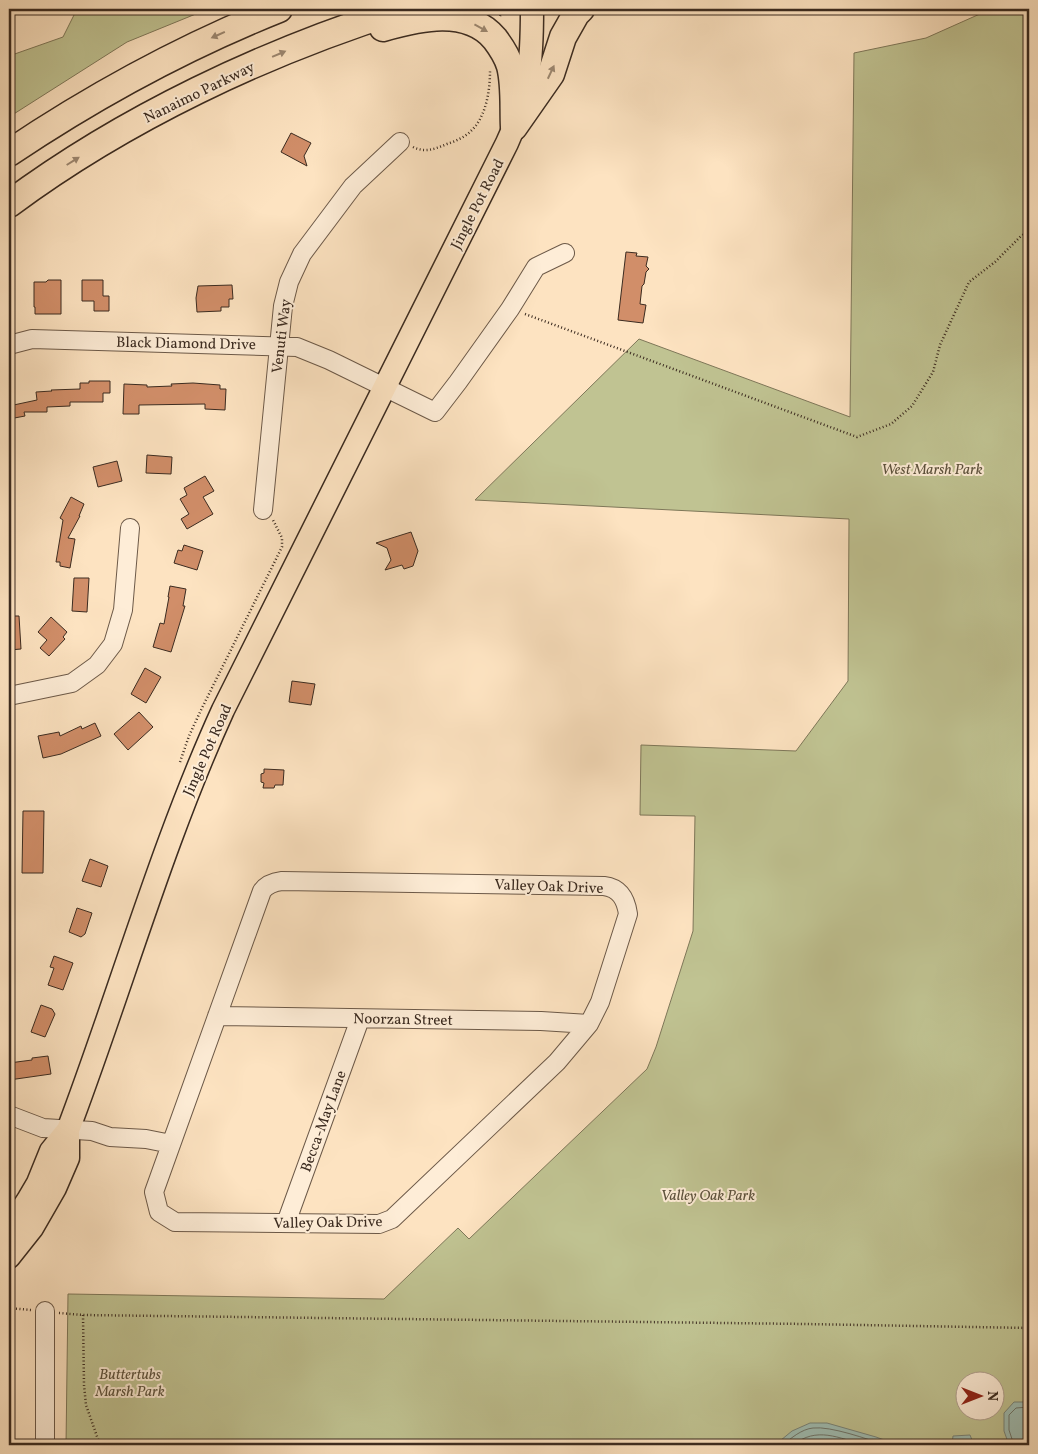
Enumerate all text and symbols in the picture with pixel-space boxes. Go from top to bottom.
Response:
one-way arrow [473,24,488,32]
one-way arrow [211,31,225,39]
one-way arrow [272,49,286,57]
street label: Nanaimo Parkway [141,57,259,129]
one-way arrow [547,65,555,79]
one-way arrow [66,156,80,165]
street label: Jingle Pot Road [446,156,510,254]
street label: Venuti Way [268,298,297,375]
street label: Black Diamond Drive [116,333,256,356]
park label: West Marsh Park [881,460,983,481]
street label: Jingle Pot Road [179,701,238,800]
street label: Valley Oak Drive [494,875,604,900]
street label: Noorzan Street [353,1009,453,1032]
street label: Becca-May Lane [296,1068,353,1175]
park label: Valley Oak Park [661,1186,755,1207]
street label: Valley Oak Drive [273,1212,383,1235]
park label: Buttertubs Marsh Park [94,1365,165,1403]
north arrow [956,1372,1006,1422]
text: N [982,1391,1001,1401]

